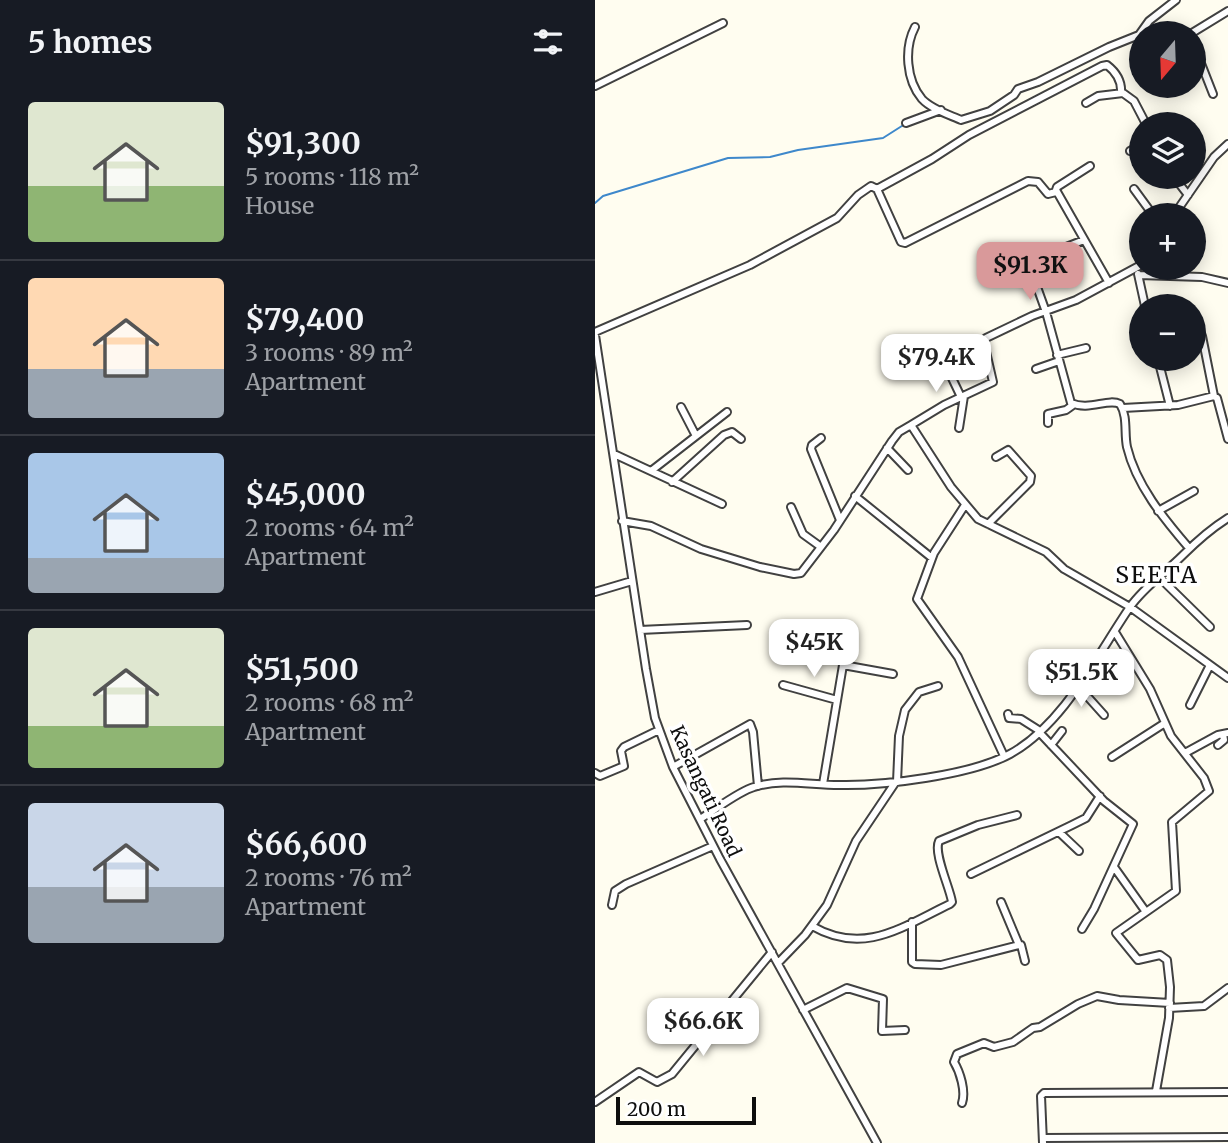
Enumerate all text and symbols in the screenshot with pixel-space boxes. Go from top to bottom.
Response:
north arrow [1129,21,1206,98]
map controls [1129,21,1206,371]
text: 5 homes [28,23,153,61]
icon: filters [529,23,567,61]
button: layers [1129,112,1206,189]
text: $91,300 [245,124,361,162]
icon: home [84,130,168,214]
text: 5 rooms · 118 m² [245,162,419,191]
text: House [245,191,314,220]
button: + [1129,203,1206,280]
pin: $91.3K [973,243,1087,302]
text: $91.3K [993,250,1067,279]
button: − [1129,294,1206,371]
text: $79,400 [245,300,364,338]
icon: home [84,306,168,390]
pin: $79.4K [879,334,993,394]
text: 3 rooms · 89 m² [245,338,413,367]
text: $79.4K [897,342,975,371]
text: Apartment [245,367,366,396]
text: $45,000 [245,475,366,513]
icon: home [84,481,168,565]
text: 2 rooms · 64 m² [245,513,414,542]
text: Apartment [245,542,366,571]
district label: SEETA [1115,560,1199,589]
pin: $45K [773,620,855,679]
text: $45K [785,627,843,656]
text: $51,500 [245,650,359,688]
pin: $51.5K [1024,650,1138,709]
icon: home [84,656,168,740]
text: $51.5K [1044,657,1118,686]
text: 2 rooms · 68 m² [245,688,413,717]
text: Apartment [245,717,366,746]
street label: Kasangati Road [665,722,747,860]
text: $66,600 [245,825,367,863]
icon: home [84,831,168,915]
text: 2 rooms · 76 m² [245,863,412,892]
text: Apartment [245,892,366,921]
pin: $66.6K [646,998,760,1058]
text: $66.6K [663,1006,743,1035]
scale bar [616,1094,756,1126]
text: 200 m [627,1097,686,1121]

